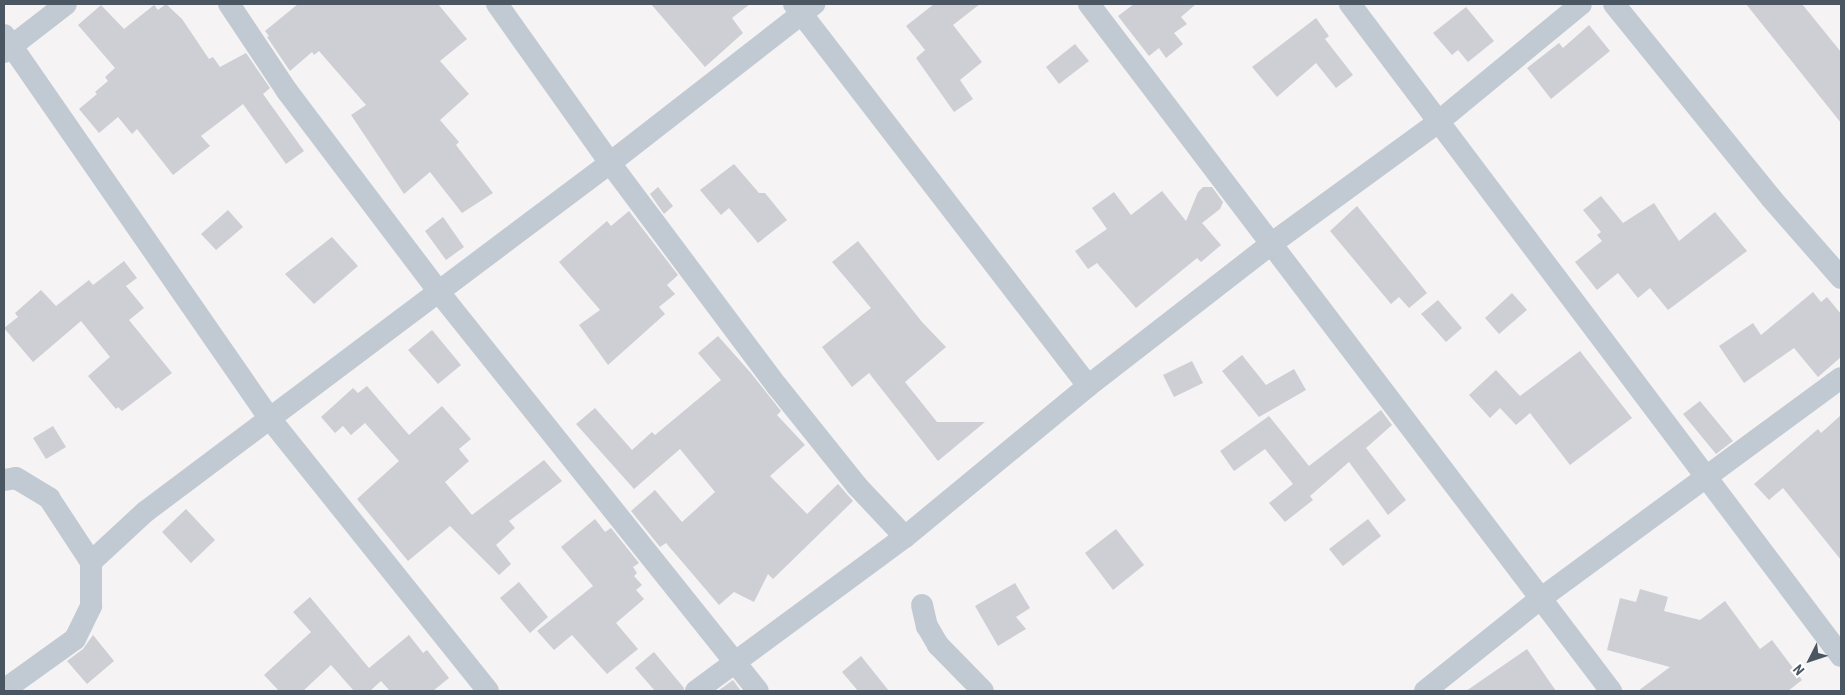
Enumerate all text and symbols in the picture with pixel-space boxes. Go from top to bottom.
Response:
north arrow [1785,635,1835,685]
text: N [1790,661,1808,678]

